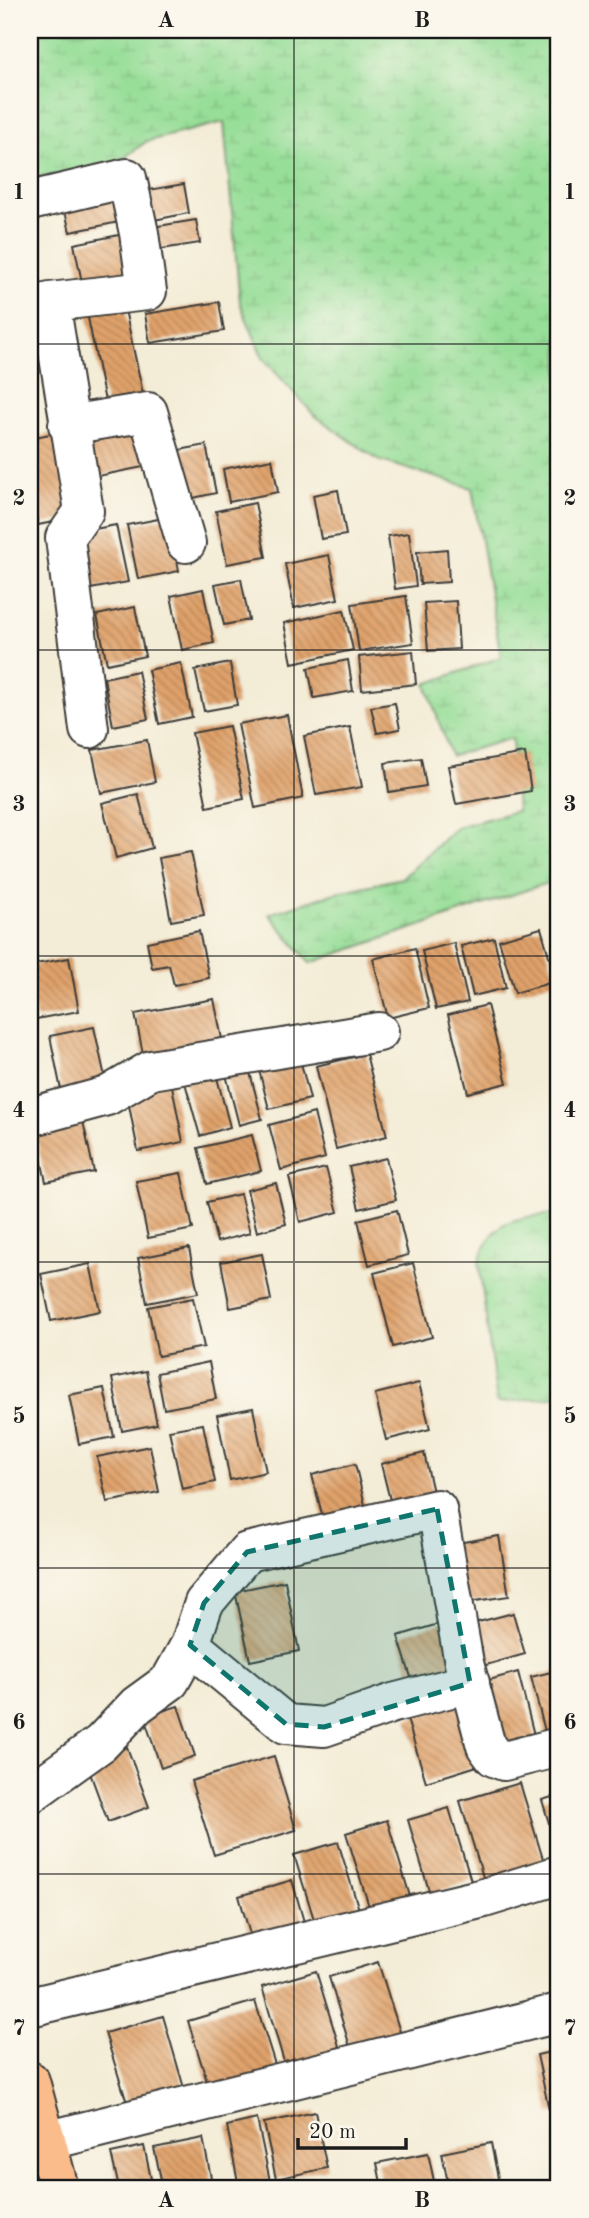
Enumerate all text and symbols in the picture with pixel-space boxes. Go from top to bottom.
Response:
text: A [157,9,175,32]
text: B [414,9,430,32]
text: 1 [12,181,26,204]
text: 1 [563,181,577,204]
text: 2 [12,487,26,510]
text: 2 [563,487,577,510]
text: 3 [12,793,26,816]
text: 3 [563,793,577,816]
text: 4 [12,1099,26,1122]
text: 4 [563,1099,577,1122]
text: 5 [12,1405,26,1428]
text: 5 [563,1405,577,1428]
text: 6 [12,1711,26,1734]
text: 6 [563,1711,577,1734]
text: 7 [12,2017,26,2040]
text: 7 [563,2017,577,2040]
scale bar [298,2106,407,2150]
text: 20 m [309,2122,356,2143]
text: A [157,2189,175,2212]
text: B [414,2189,430,2212]

